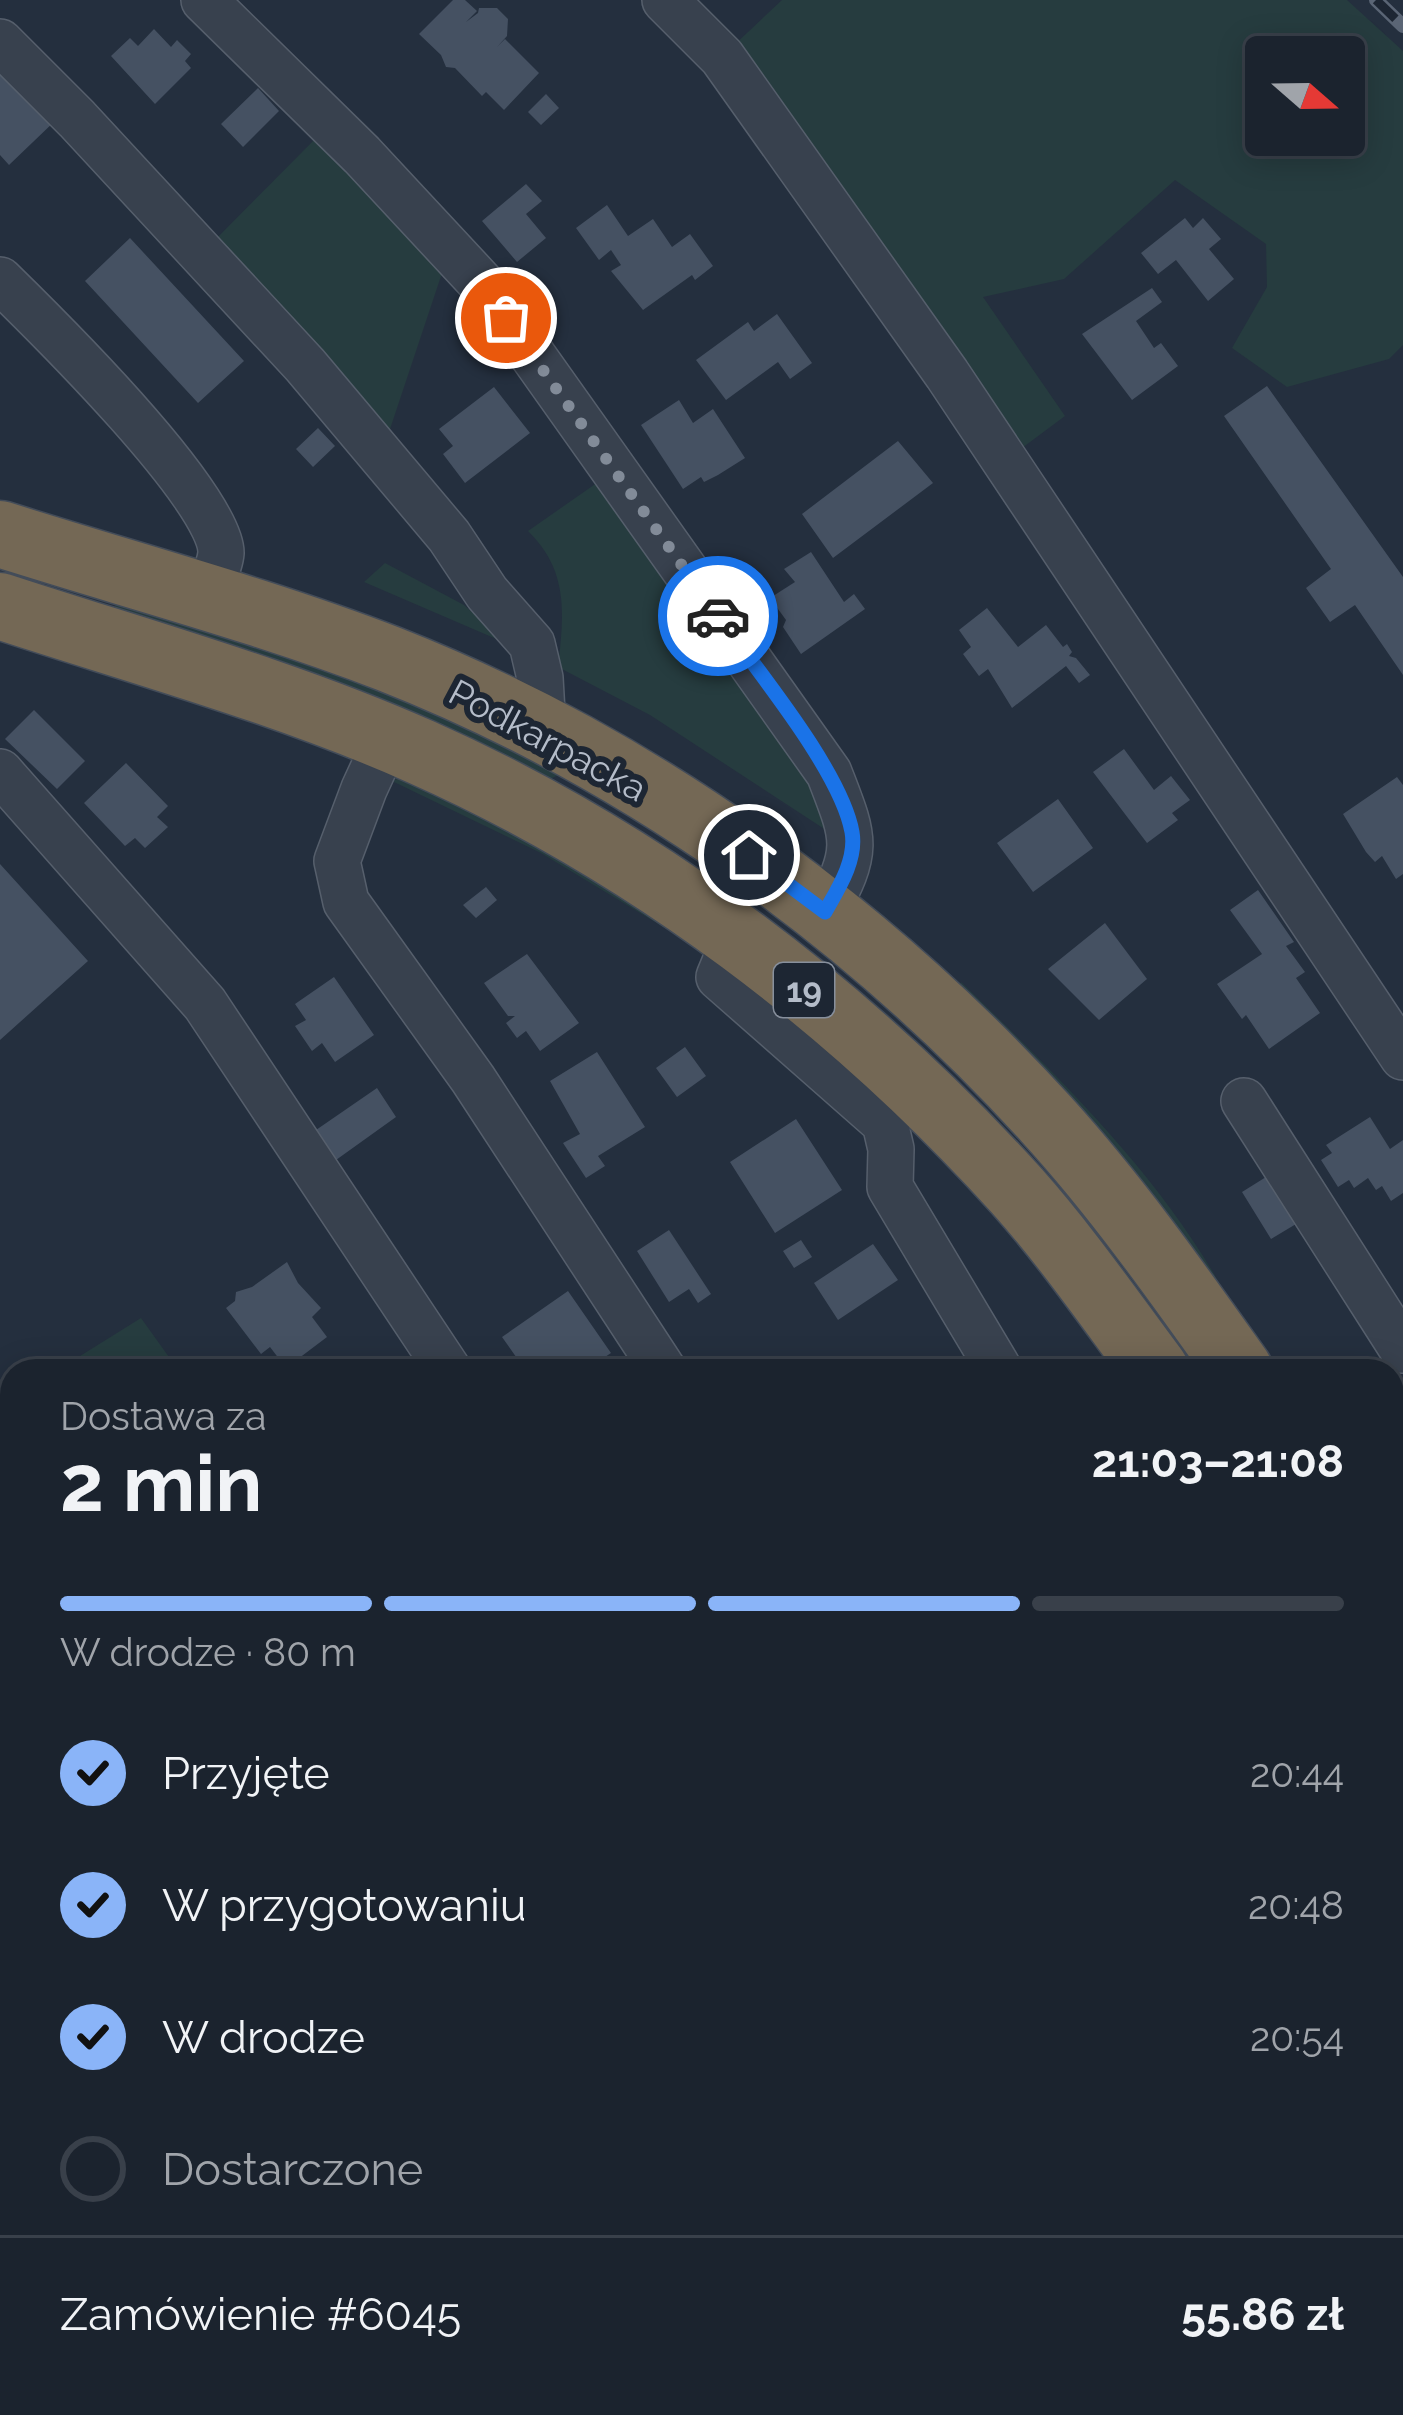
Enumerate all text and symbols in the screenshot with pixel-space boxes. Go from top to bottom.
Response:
north arrow [1245,36,1365,156]
map controls [1245,36,1365,156]
pin [455,267,557,369]
icon: bag [473,285,539,351]
courier [658,556,778,676]
icon: car [685,583,751,649]
street label: Podkarpacka [442,670,654,810]
pin [698,804,800,906]
icon: home [716,822,782,888]
road number: 19 [774,963,834,1017]
text: Dostawa za [60,1393,266,1439]
text: 21:03–21:08 [1092,1435,1344,1488]
text: 2 min [60,1438,262,1529]
text: W drodze · 80 m [60,1629,356,1675]
icon: check [60,1740,126,1806]
text: Przyjęte [162,1747,330,1800]
text: 20:44 [1250,1750,1344,1796]
icon: check [60,1872,126,1938]
text: W przygotowaniu [162,1879,526,1932]
text: 20:48 [1248,1882,1344,1928]
icon: check [60,2004,126,2070]
text: W drodze [162,2011,365,2064]
text: 20:54 [1250,2014,1344,2060]
text: Dostarczone [162,2143,423,2196]
text: Zamówienie #6045 [60,2288,461,2341]
text: 55.86 zł [1181,2288,1344,2341]

